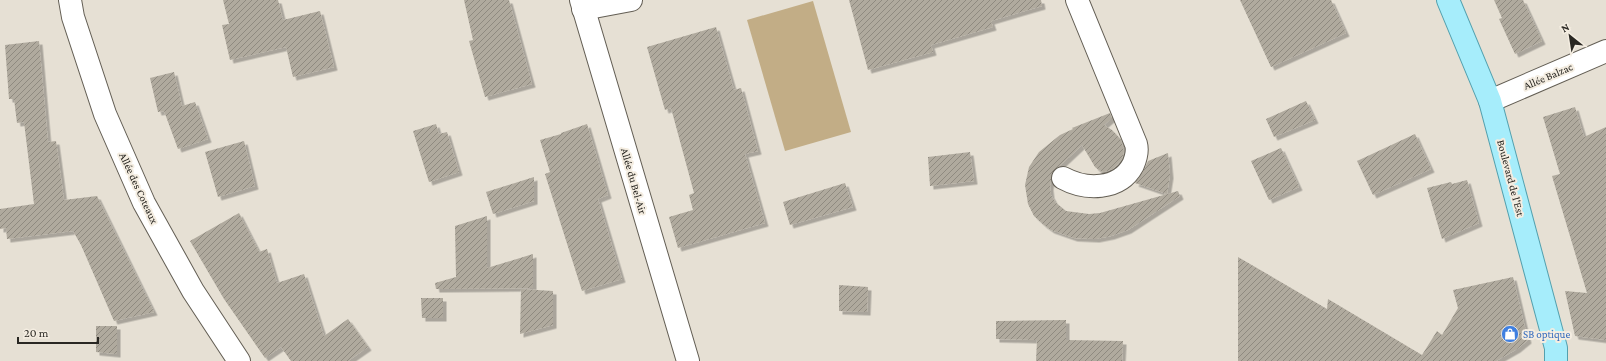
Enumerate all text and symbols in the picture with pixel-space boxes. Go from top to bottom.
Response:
north arrow [1550,16,1590,56]
text: N [1559,20,1572,34]
street label: Allée Balzac [1522,60,1575,92]
street label: Boulevard de l'Est [1495,138,1527,218]
street label: Allée du Bel-Air [619,147,649,216]
street label: Allée des Coteaux [117,151,161,225]
scale bar [18,319,98,345]
shop icon: SB optique [1500,324,1520,344]
text: 20 m [24,326,49,340]
place label: SB optique [1523,328,1570,341]

